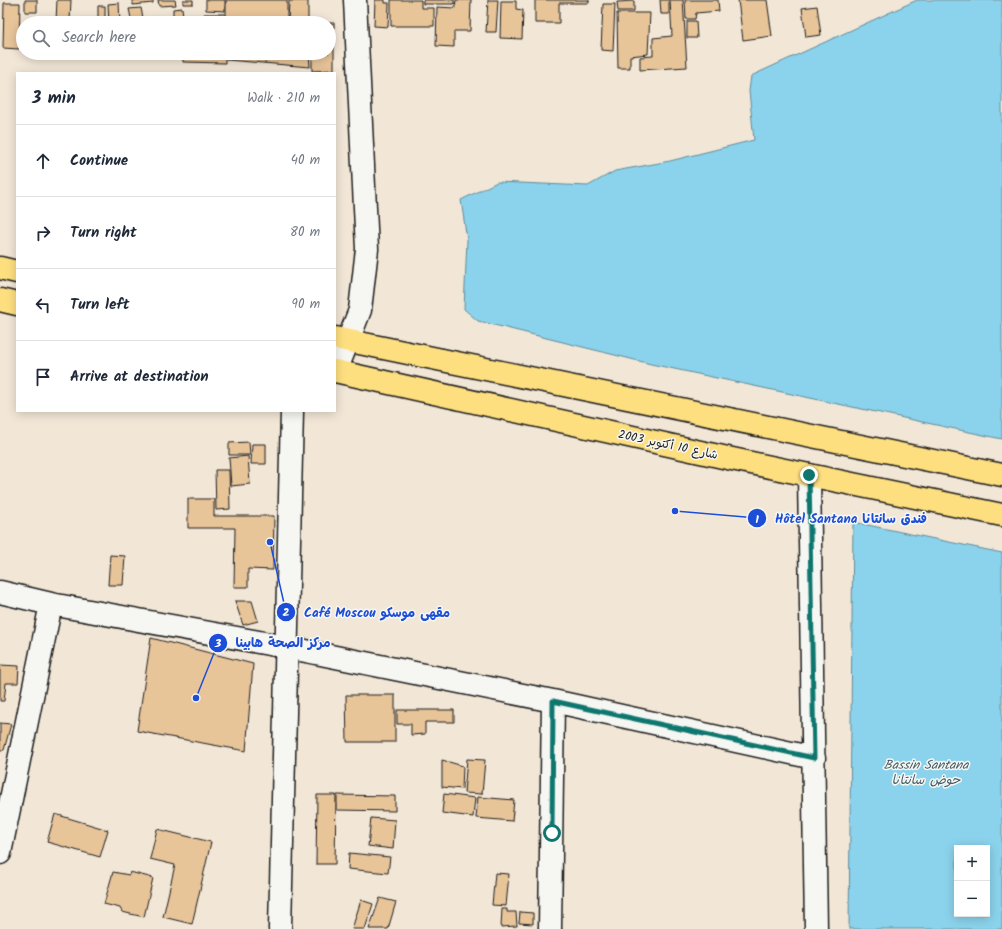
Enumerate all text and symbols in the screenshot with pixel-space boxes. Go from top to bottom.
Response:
search box [16,16,336,60]
text: Search here [62,26,136,50]
icon: search [30,27,52,49]
text: 3 min [32,85,76,112]
text: Walk · 210 m [247,88,320,109]
text: Continue [70,149,128,173]
icon: ahead [32,150,54,172]
text: 40 m [291,150,320,171]
text: Turn right [70,221,137,245]
icon: right [32,222,54,244]
text: 80 m [290,222,320,243]
text: Turn left [70,293,130,317]
icon: left [32,294,54,316]
text: 90 m [292,294,320,315]
text: Arrive at destination [70,365,209,389]
icon: arrive [32,366,54,388]
street label: شارع 10 أكتوبر 2003 [616,425,720,465]
route end [800,466,818,484]
callout: Hôtel Santana فندق سانتانا [747,506,935,531]
text: Hôtel Santana فندق سانتانا [775,509,927,530]
text: 1 [755,510,759,529]
callout: Café Moscou مقهى موسكو [276,600,458,625]
text: 2 [283,603,290,622]
text: Café Moscou مقهى موسكو [304,603,450,624]
callout: مركز الصحة هابينا [208,630,339,655]
text: مركز الصحة هابينا [236,633,330,654]
text: 3 [214,634,222,653]
water label: Bassin Santana حوض سانتانا [884,755,969,791]
route start [543,824,561,842]
map controls [954,845,990,917]
button: + [954,845,990,881]
button: − [954,881,990,917]

